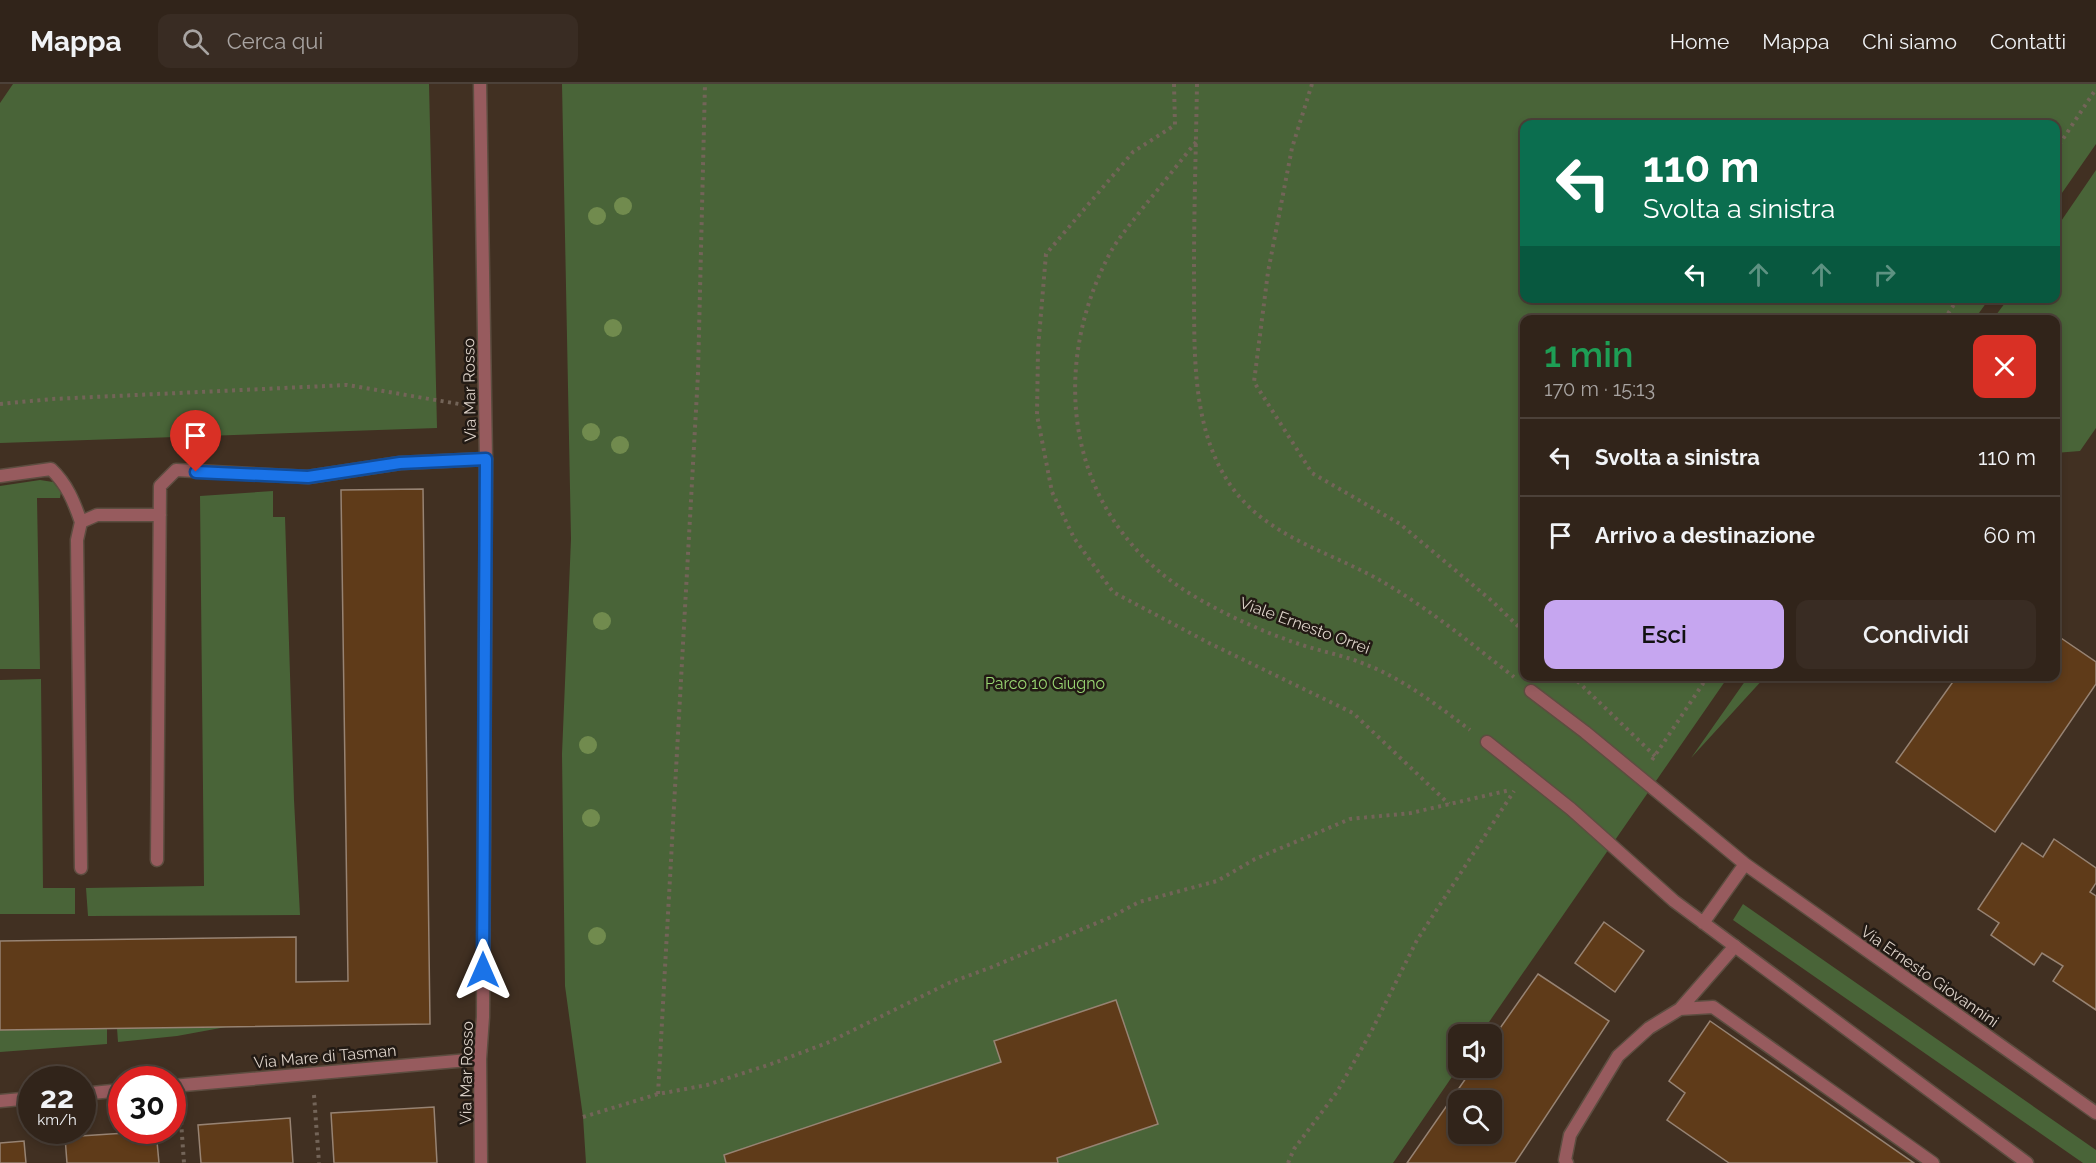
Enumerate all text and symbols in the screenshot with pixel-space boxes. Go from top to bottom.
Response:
search box [158,14,578,68]
text: Mappa [30,25,122,58]
icon: search [179,25,212,58]
text: Cerca qui [227,28,323,54]
text: Home [1670,29,1729,54]
text: Mappa [1762,29,1829,54]
text: Chi siamo [1862,29,1957,54]
text: Contatti [1990,29,2066,54]
text: 110 m [1643,143,1759,192]
icon: left [1544,144,1622,222]
text: Svolta a sinistra [1643,193,1835,224]
icon: left [1679,258,1712,291]
icon: ahead [1742,258,1775,291]
icon: ahead [1805,258,1838,291]
icon: right [1868,258,1901,291]
text: 1 min [1544,333,1633,375]
button: close [1973,335,2036,398]
street label: Via Mar Rosso [459,338,480,442]
text: 170 m · 15:13 [1544,377,1655,401]
pin [170,410,221,472]
icon: arrive [179,419,212,452]
icon: left [1544,441,1577,474]
text: Svolta a sinistra [1595,444,1760,470]
text: 110 m [1978,444,2036,470]
icon: arrive [1544,519,1577,552]
text: Arrivo a destinazione [1595,522,1815,548]
text: 60 m [1983,522,2036,548]
street label: Viale Ernesto Orrei [1237,593,1373,658]
button: Esci [1544,600,1784,669]
button: Condividi [1796,600,2036,669]
park label: Parco 10 Giugno [985,674,1105,693]
street label: Via Ernesto Giovannini [1857,922,2002,1031]
position arrow [451,938,515,1002]
street label: Via Mar Rosso [456,1021,477,1125]
map controls [1448,1024,1502,1144]
button: sound [1448,1024,1502,1078]
street label: Via Mare di Tasman [253,1041,397,1072]
speed limit sign: 30 [108,1066,186,1144]
text: 22 [40,1080,74,1115]
button: search [1448,1090,1502,1144]
text: km/h [37,1111,77,1129]

